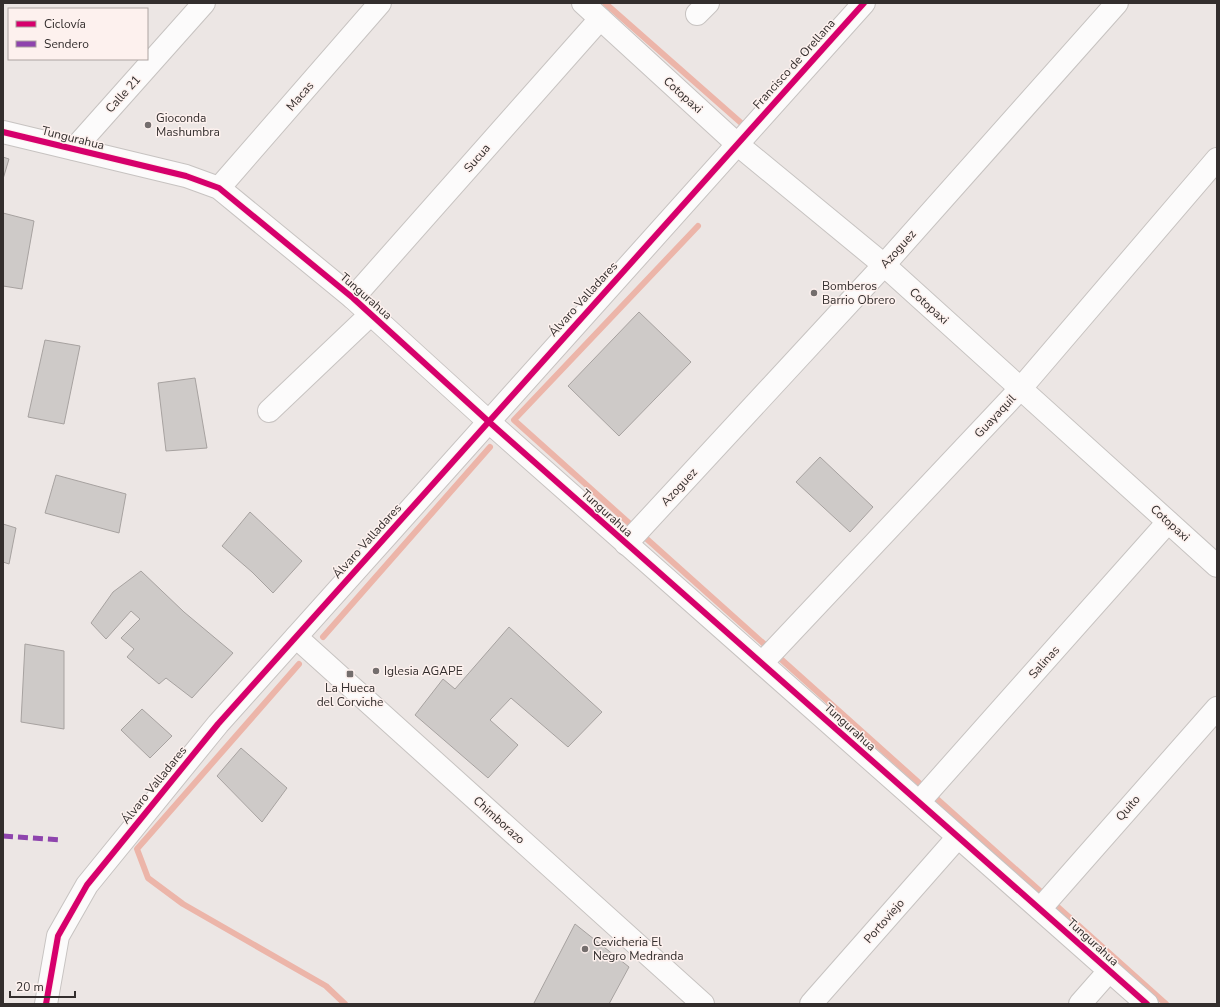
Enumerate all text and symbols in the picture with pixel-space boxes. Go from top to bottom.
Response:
legend [8,8,148,60]
text: Ciclovía [44,16,86,32]
street label: Francisco de Orellana [749,16,839,112]
text: Sendero [44,36,89,52]
street label: Calle 21 [102,72,144,116]
street label: Cotopaxi [660,73,706,117]
street label: Macas [283,78,317,114]
place label: Gioconda Mashumbra [156,110,220,140]
marker: Gioconda Mashumbra [143,120,153,130]
street label: Tungurahua [40,122,106,154]
street label: Sucua [460,140,494,176]
street label: Azoguez [876,226,920,272]
street label: Álvaro Valladares [545,258,621,340]
street label: Tungurahua [337,269,395,323]
place label: Bomberos Barrio Obrero [822,278,896,308]
street label: Cotopaxi [906,284,952,328]
marker: Bomberos Barrio Obrero [809,288,819,298]
street label: Guayaquil [971,390,1020,441]
street label: Azoguez [657,464,701,509]
street label: Tungurahua [578,486,636,540]
street label: Álvaro Valladares [329,500,405,582]
street label: Cotopaxi [1147,501,1193,545]
street label: Salinas [1025,642,1063,682]
place label: Iglesia AGAPE [384,663,463,679]
marker: Iglesia AGAPE [371,666,381,676]
marker: La Hueca del Corviche [345,669,355,679]
place label: La Hueca del Corviche [317,680,383,710]
street label: Tungurahua [821,700,879,754]
street label: Álvaro Valladares [118,743,190,827]
street label: Quito [1112,791,1144,824]
street label: Chimborazo [470,793,528,848]
street label: Portoviejo [860,895,908,947]
street label: Tungurahua [1064,915,1122,969]
place label: Cevicheria El Negro Medranda [593,934,684,964]
marker: Cevicheria El Negro Medranda [580,944,590,954]
scale bar [10,973,75,999]
text: 20 m [16,979,44,995]

